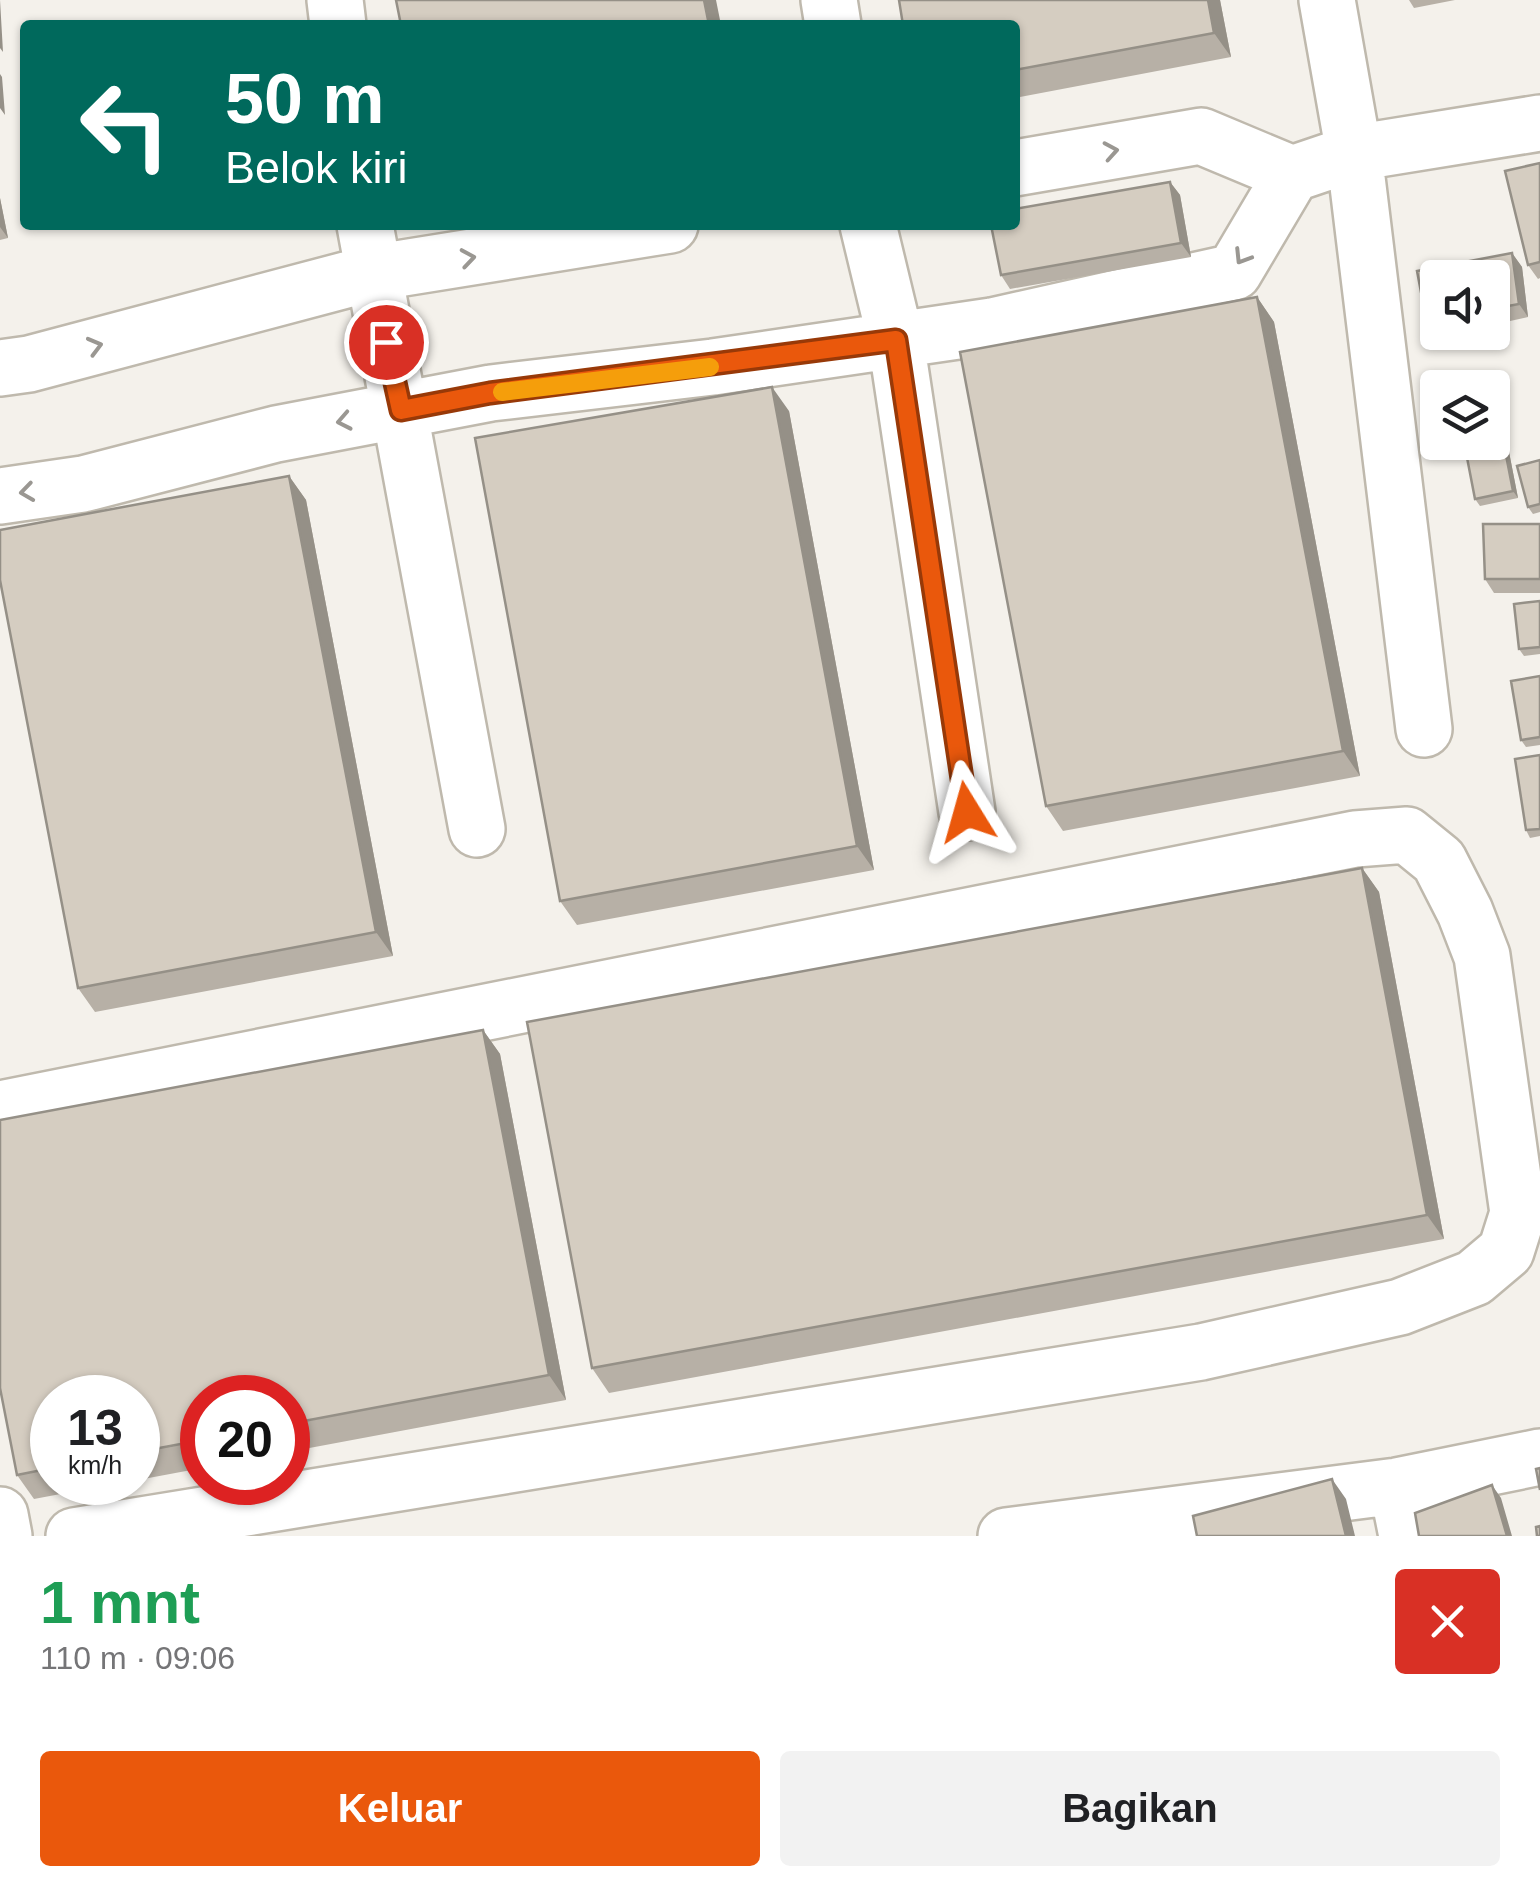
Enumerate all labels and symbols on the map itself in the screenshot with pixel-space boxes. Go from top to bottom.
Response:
one-way arrow [1103,141,1119,162]
one-way arrow [1235,247,1254,265]
one-way arrow [460,248,476,269]
pin [344,300,429,385]
one-way arrow [86,337,103,358]
one-way arrow [336,410,352,431]
one-way arrow [19,480,35,501]
position arrow [915,760,1019,864]
speed limit sign: 20 [180,1375,310,1505]

